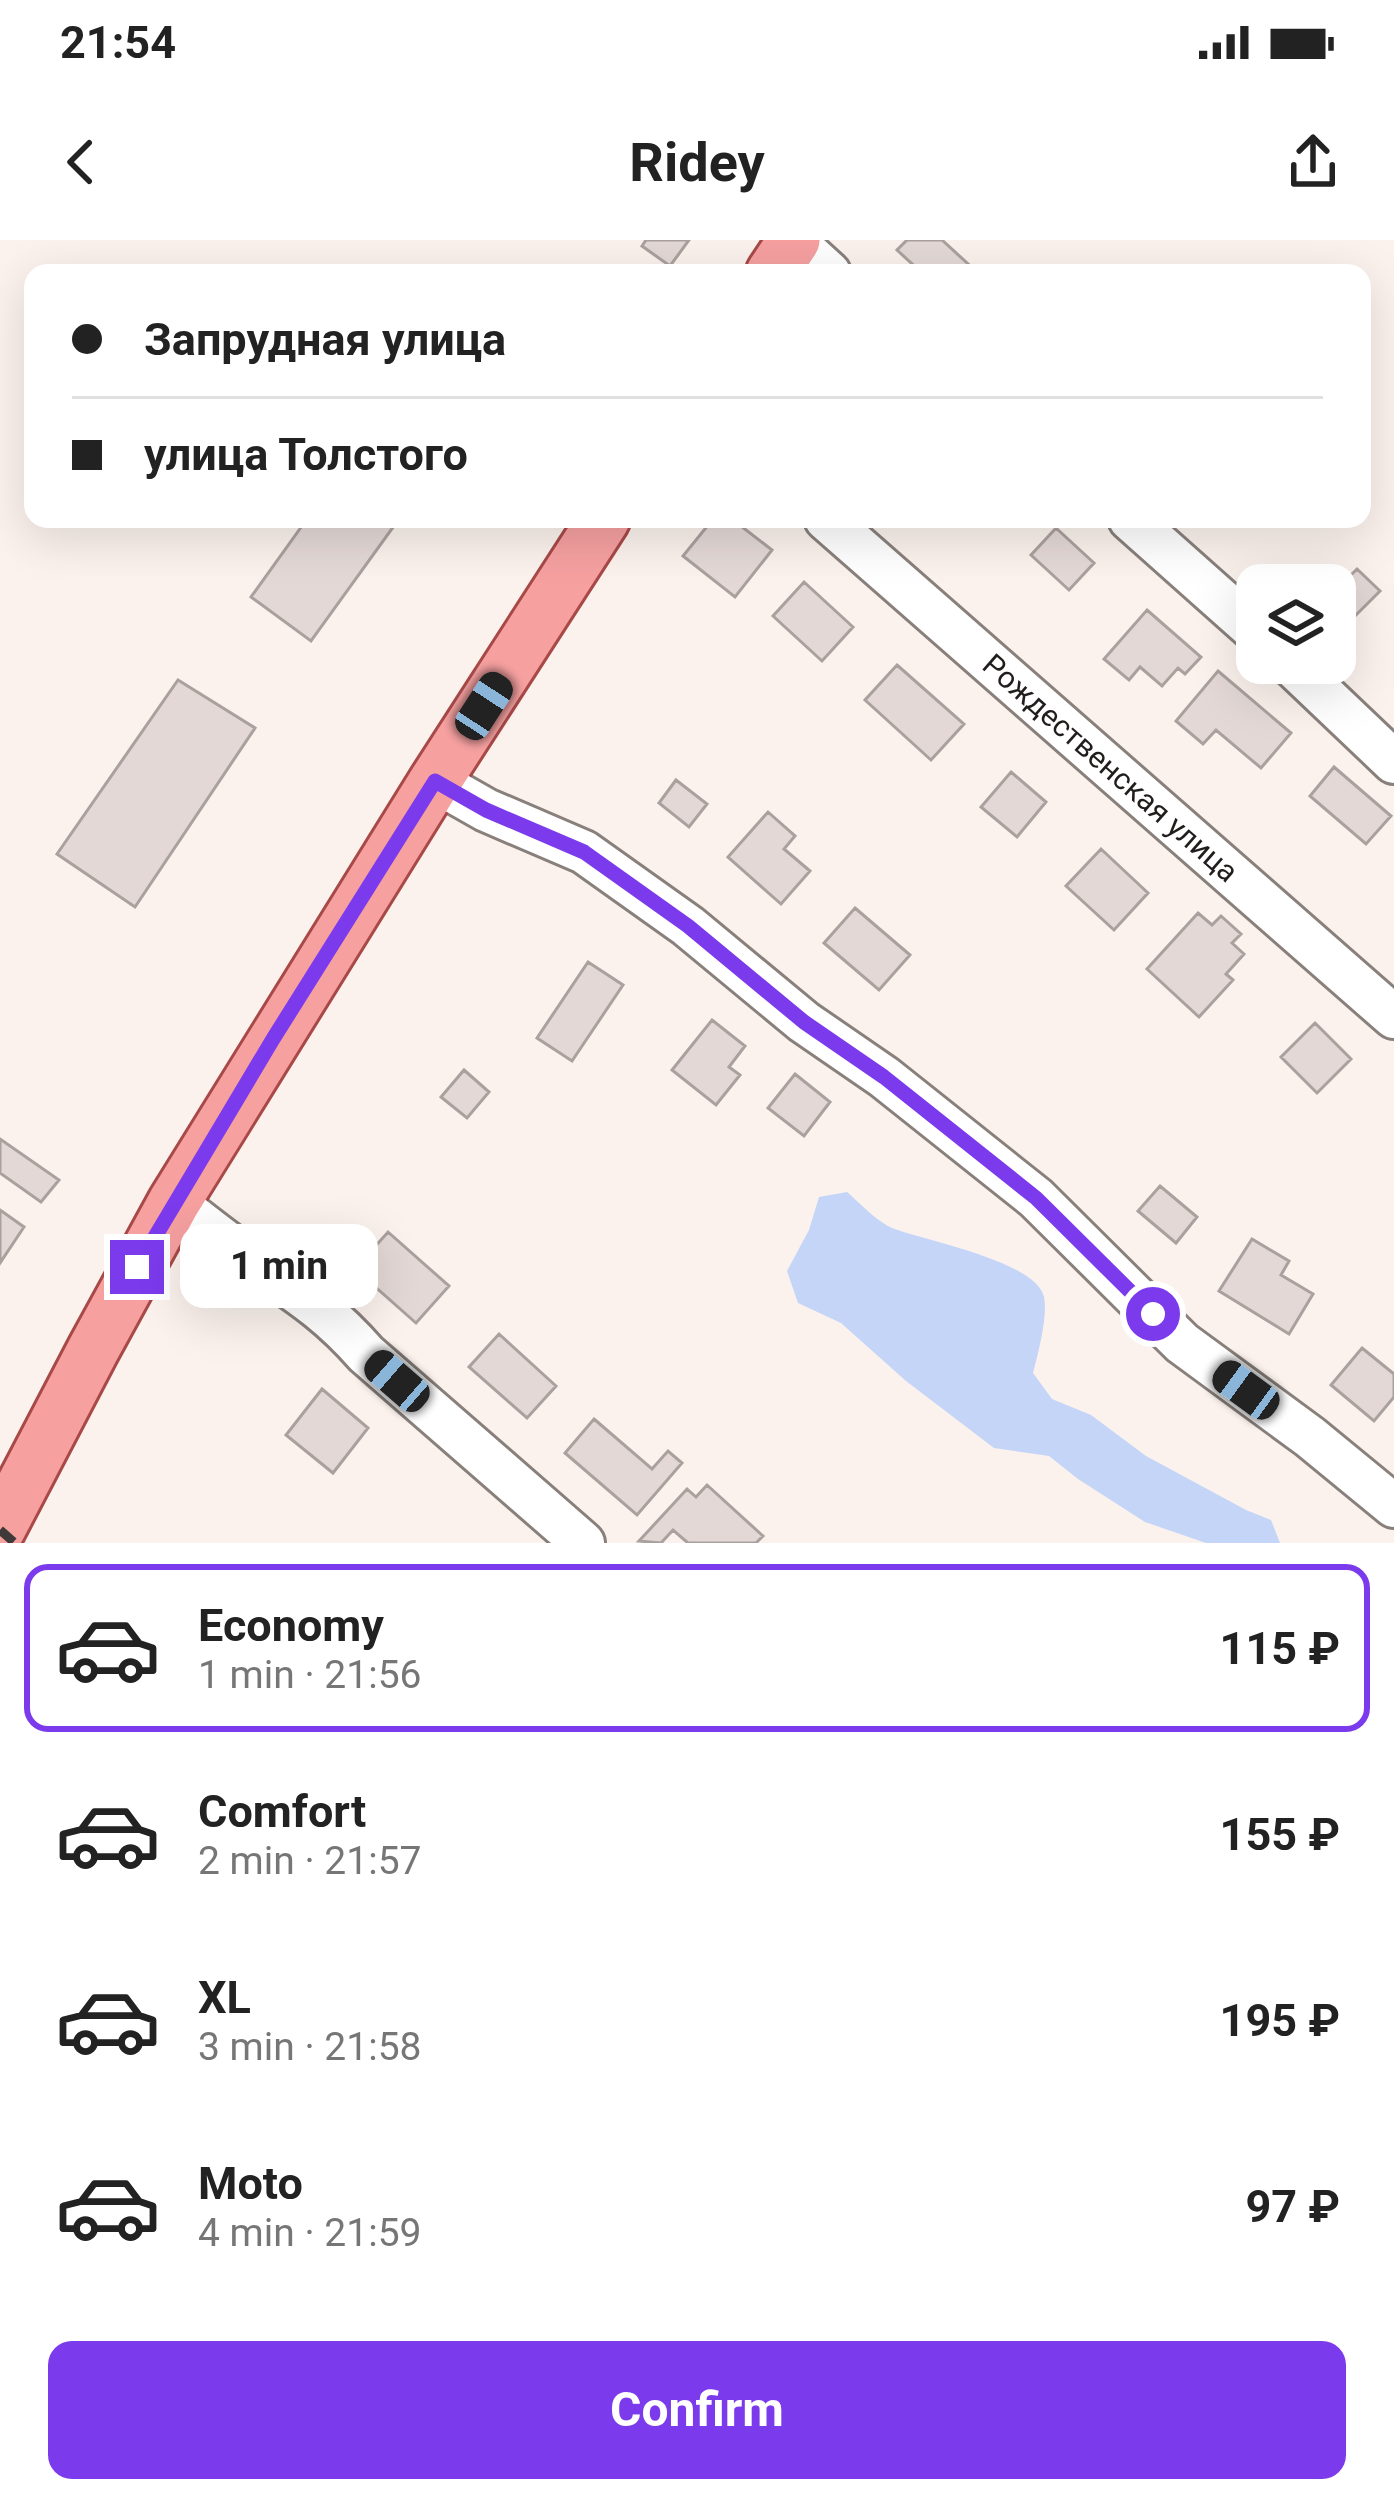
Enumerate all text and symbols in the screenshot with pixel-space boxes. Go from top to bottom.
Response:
text: 21:54 [60,16,176,69]
icon: back [48,129,114,195]
icon: share [1280,129,1346,195]
text: Ridey [629,131,765,194]
text: Запрудная улица [144,313,506,366]
text: улица Толстого [144,428,468,481]
map controls [1236,564,1356,684]
button: layers [1236,564,1356,684]
street label: Рождественская улица [976,647,1245,889]
car [449,666,519,746]
callout: 1 min [179,1225,377,1309]
route end [110,1240,164,1294]
text: 1 min [230,1243,328,1289]
route start [1126,1287,1180,1341]
car [358,1344,436,1418]
car [1206,1354,1286,1426]
icon: car [54,1594,162,1702]
text: Economy [198,1599,384,1652]
text: 115 ₽ [1220,1622,1340,1675]
text: 1 min · 21:56 [198,1652,421,1698]
icon: car [54,1780,162,1888]
text: Comfort [198,1785,366,1838]
text: 155 ₽ [1220,1808,1340,1861]
text: 2 min · 21:57 [198,1838,421,1884]
icon: car [54,1966,162,2074]
text: XL [198,1971,251,2024]
text: 195 ₽ [1220,1994,1340,2047]
text: 3 min · 21:58 [198,2024,421,2070]
icon: car [54,2152,162,2260]
text: Moto [198,2157,303,2210]
text: 97 ₽ [1245,2180,1340,2233]
text: 4 min · 21:59 [198,2210,421,2256]
button: Confirm [48,2341,1346,2479]

